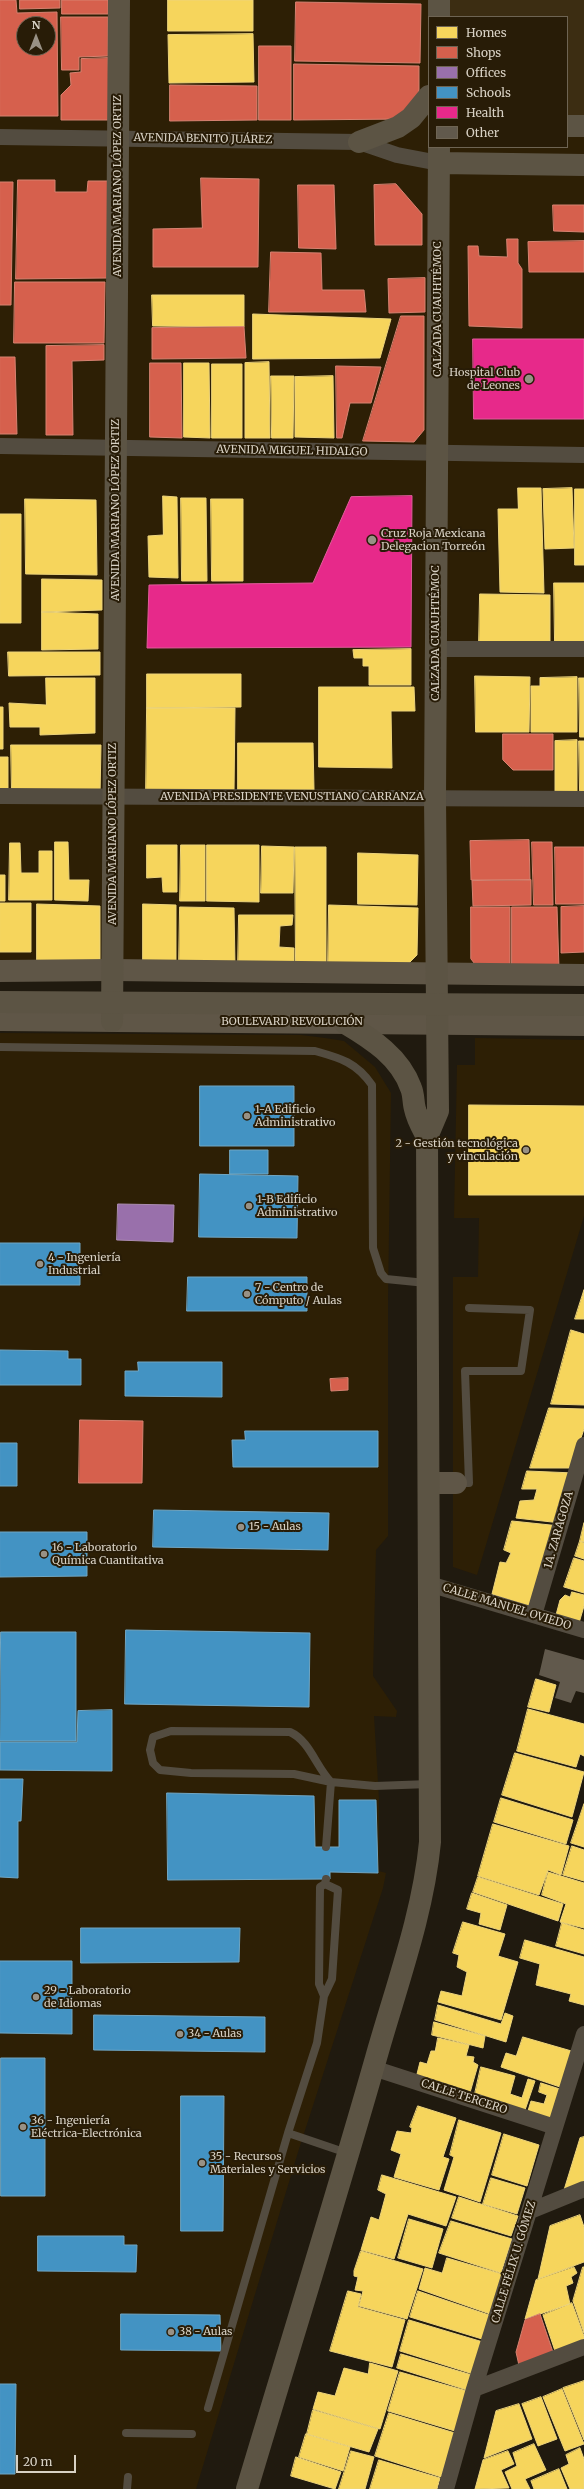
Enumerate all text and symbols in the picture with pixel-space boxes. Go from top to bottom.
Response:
north arrow [16,16,56,56]
legend [428,16,568,148]
text: N [32,18,40,32]
text: Homes [466,25,507,40]
text: Shops [466,45,501,60]
text: Offices [466,65,506,80]
text: Schools [466,85,511,100]
street label: AVENIDA MARIANO LÓPEZ ORTIZ [111,95,125,277]
text: Health [466,105,504,120]
text: Other [466,125,499,140]
street label: AVENIDA BENITO JUÁREZ [134,131,272,147]
street label: CALZADA CUAUHTÉMOC [431,241,445,377]
place label: Hospital Club de Leones [449,366,520,392]
marker: Hospital Club de Leones [523,373,535,385]
street label: AVENIDA MARIANO LÓPEZ ORTIZ [109,419,123,601]
street label: AVENIDA MIGUEL HIDALGO [216,443,368,459]
place label: Cruz Roja Mexicana Delegacion Torreón [381,527,485,553]
marker: Cruz Roja Mexicana Delegacion Torreón [366,534,378,546]
street label: CALZADA CUAUHTÉMOC [429,565,443,701]
street label: AVENIDA MARIANO LÓPEZ ORTIZ [106,743,120,925]
street label: AVENIDA PRESIDENTE VENUSTIANO CARRANZA [160,790,424,804]
street label: BOULEVARD REVOLUCIÓN [221,1015,363,1029]
place label: 1-A Edificio Administrativo [255,1103,335,1129]
marker: 1-A Edificio Administrativo [242,1111,252,1121]
place label: 2 - Gestión tecnológica y vinculación [395,1137,518,1163]
marker: 2 - Gestión tecnológica y vinculación [521,1145,531,1155]
place label: 1-B Edificio Administrativo [257,1193,337,1219]
marker: 1-B Edificio Administrativo [244,1201,254,1211]
place label: 4 - Ingeniería Industrial [48,1251,121,1277]
marker: 4 - Ingeniería Industrial [35,1259,45,1269]
place label: 7 - Centro de Cómputo / Aulas [255,1281,342,1307]
marker: 7 - Centro de Cómputo / Aulas [242,1289,252,1299]
street label: 1A. ZARAGOZA [542,1490,576,1570]
place label: 15 - Aulas [249,1520,301,1534]
marker: 15 - Aulas [236,1522,246,1532]
place label: 16 - Laboratorio Química Cuantitativa [52,1541,164,1567]
marker: 16 - Laboratorio Química Cuantitativa [39,1549,49,1559]
street label: CALLE MANUEL OVIEDO [441,1581,573,1633]
place label: 29 - Laboratorio de Idiomas [44,1984,131,2010]
marker: 29 - Laboratorio de Idiomas [31,1992,41,2002]
place label: 34 - Aulas [188,2027,242,2041]
marker: 34 - Aulas [175,2029,185,2039]
street label: CALLE TERCERO [419,2077,509,2117]
place label: 36 - Ingeniería Eléctrica-Electrónica [31,2114,142,2140]
marker: 36 - Ingeniería Eléctrica-Electrónica [18,2122,28,2132]
place label: 35 - Recursos Materiales y Servicios [210,2150,325,2176]
marker: 35 - Recursos Materiales y Servicios [197,2158,207,2168]
street label: CALLE FÉLIX U. GÓMEZ [489,2199,539,2325]
place label: 38 - Aulas [179,2325,232,2339]
marker: 38 - Aulas [166,2327,176,2337]
scale bar [18,2447,78,2473]
text: 20 m [23,2454,52,2469]

